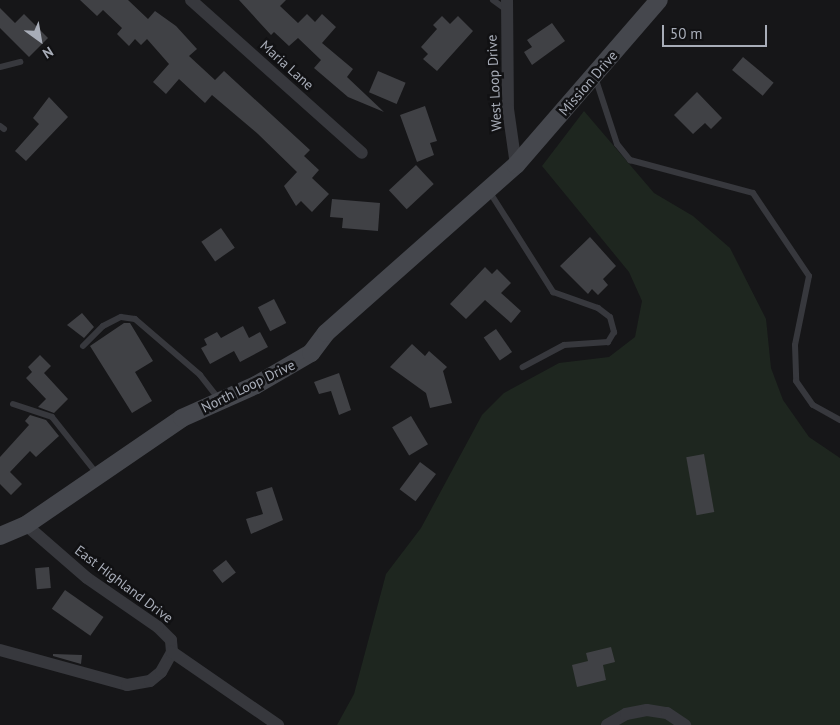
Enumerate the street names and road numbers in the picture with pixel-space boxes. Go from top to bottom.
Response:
street label: West Loop Drive [483,34,505,132]
street label: Maria Lane [257,37,317,93]
street label: Mission Drive [555,47,621,119]
street label: North Loop Drive [198,356,298,416]
street label: East Highland Drive [72,542,176,626]

